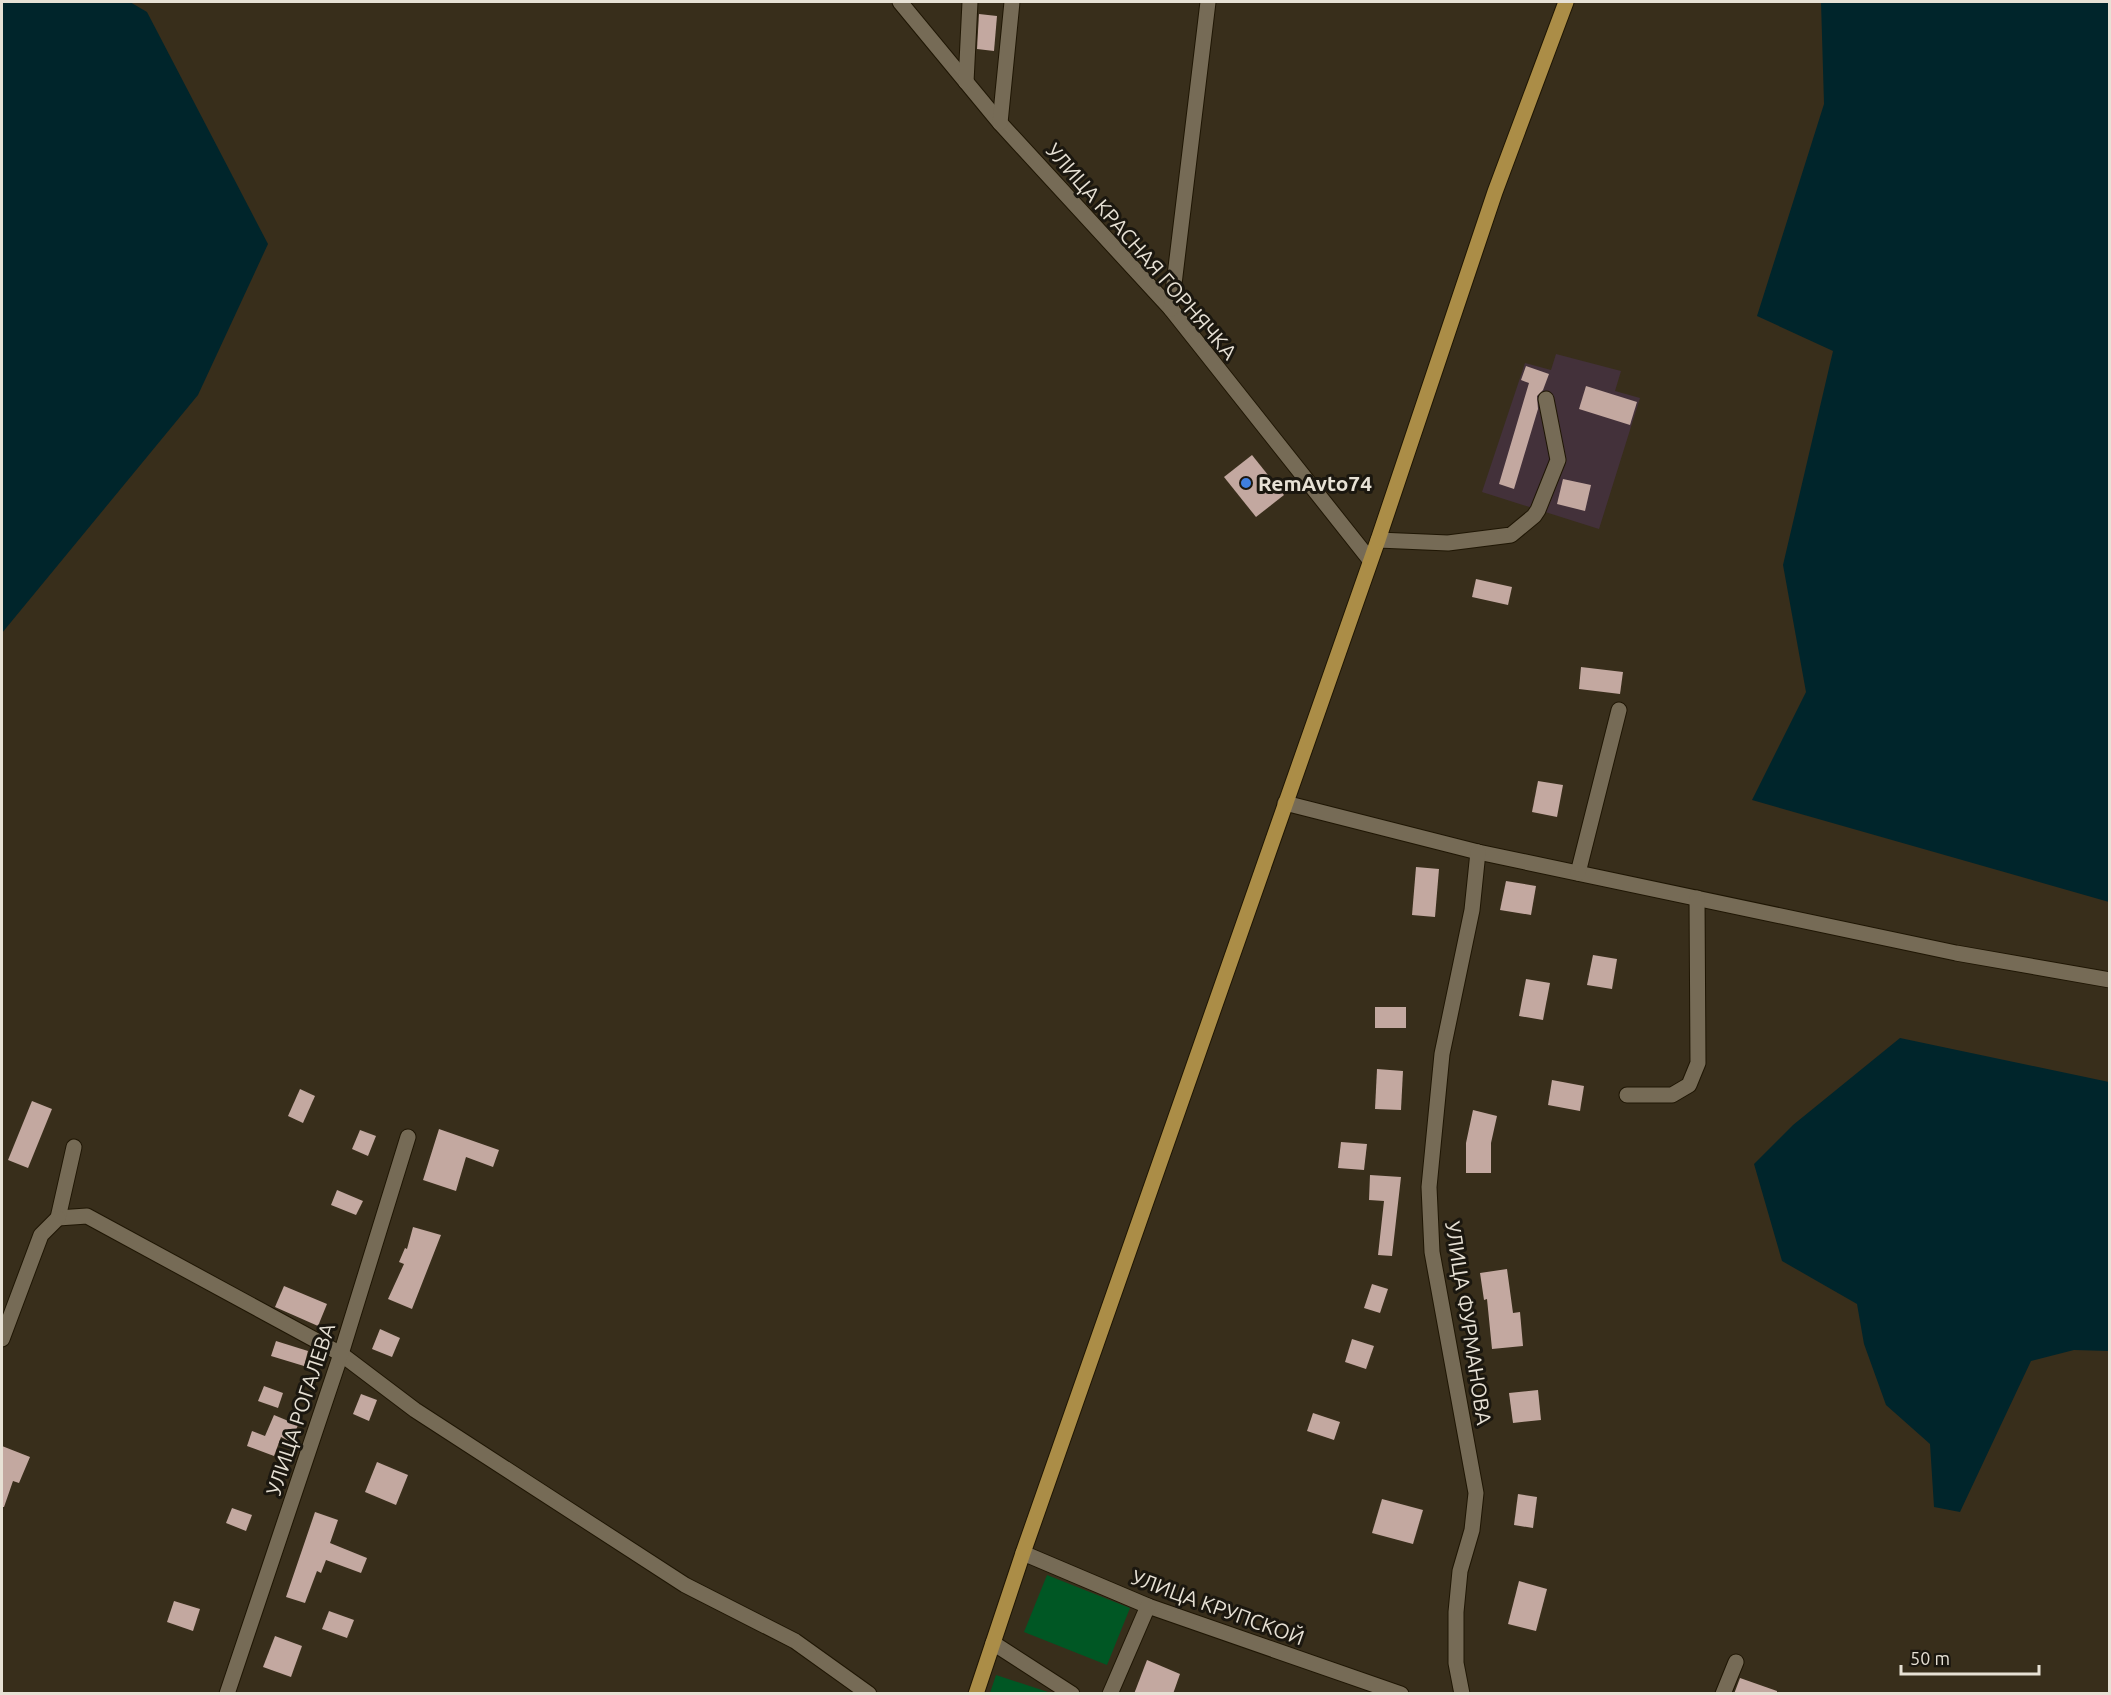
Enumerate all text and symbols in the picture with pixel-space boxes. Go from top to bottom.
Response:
street label: УЛИЦА КРАСНАЯ ГОРНЯЧКА [1042,138,1243,364]
place label: RemAvto74 [1258,471,1372,495]
marker: RemAvto74 [1239,476,1253,490]
street label: УЛИЦА ФУРМАНОВА [1441,1219,1497,1427]
street label: УЛИЦА РОГАЛЕВА [261,1320,339,1498]
street label: УЛИЦА КРУПСКОЙ [1128,1565,1308,1649]
scale bar [1901,1638,2039,1676]
text: 50 m [1910,1648,1950,1668]

